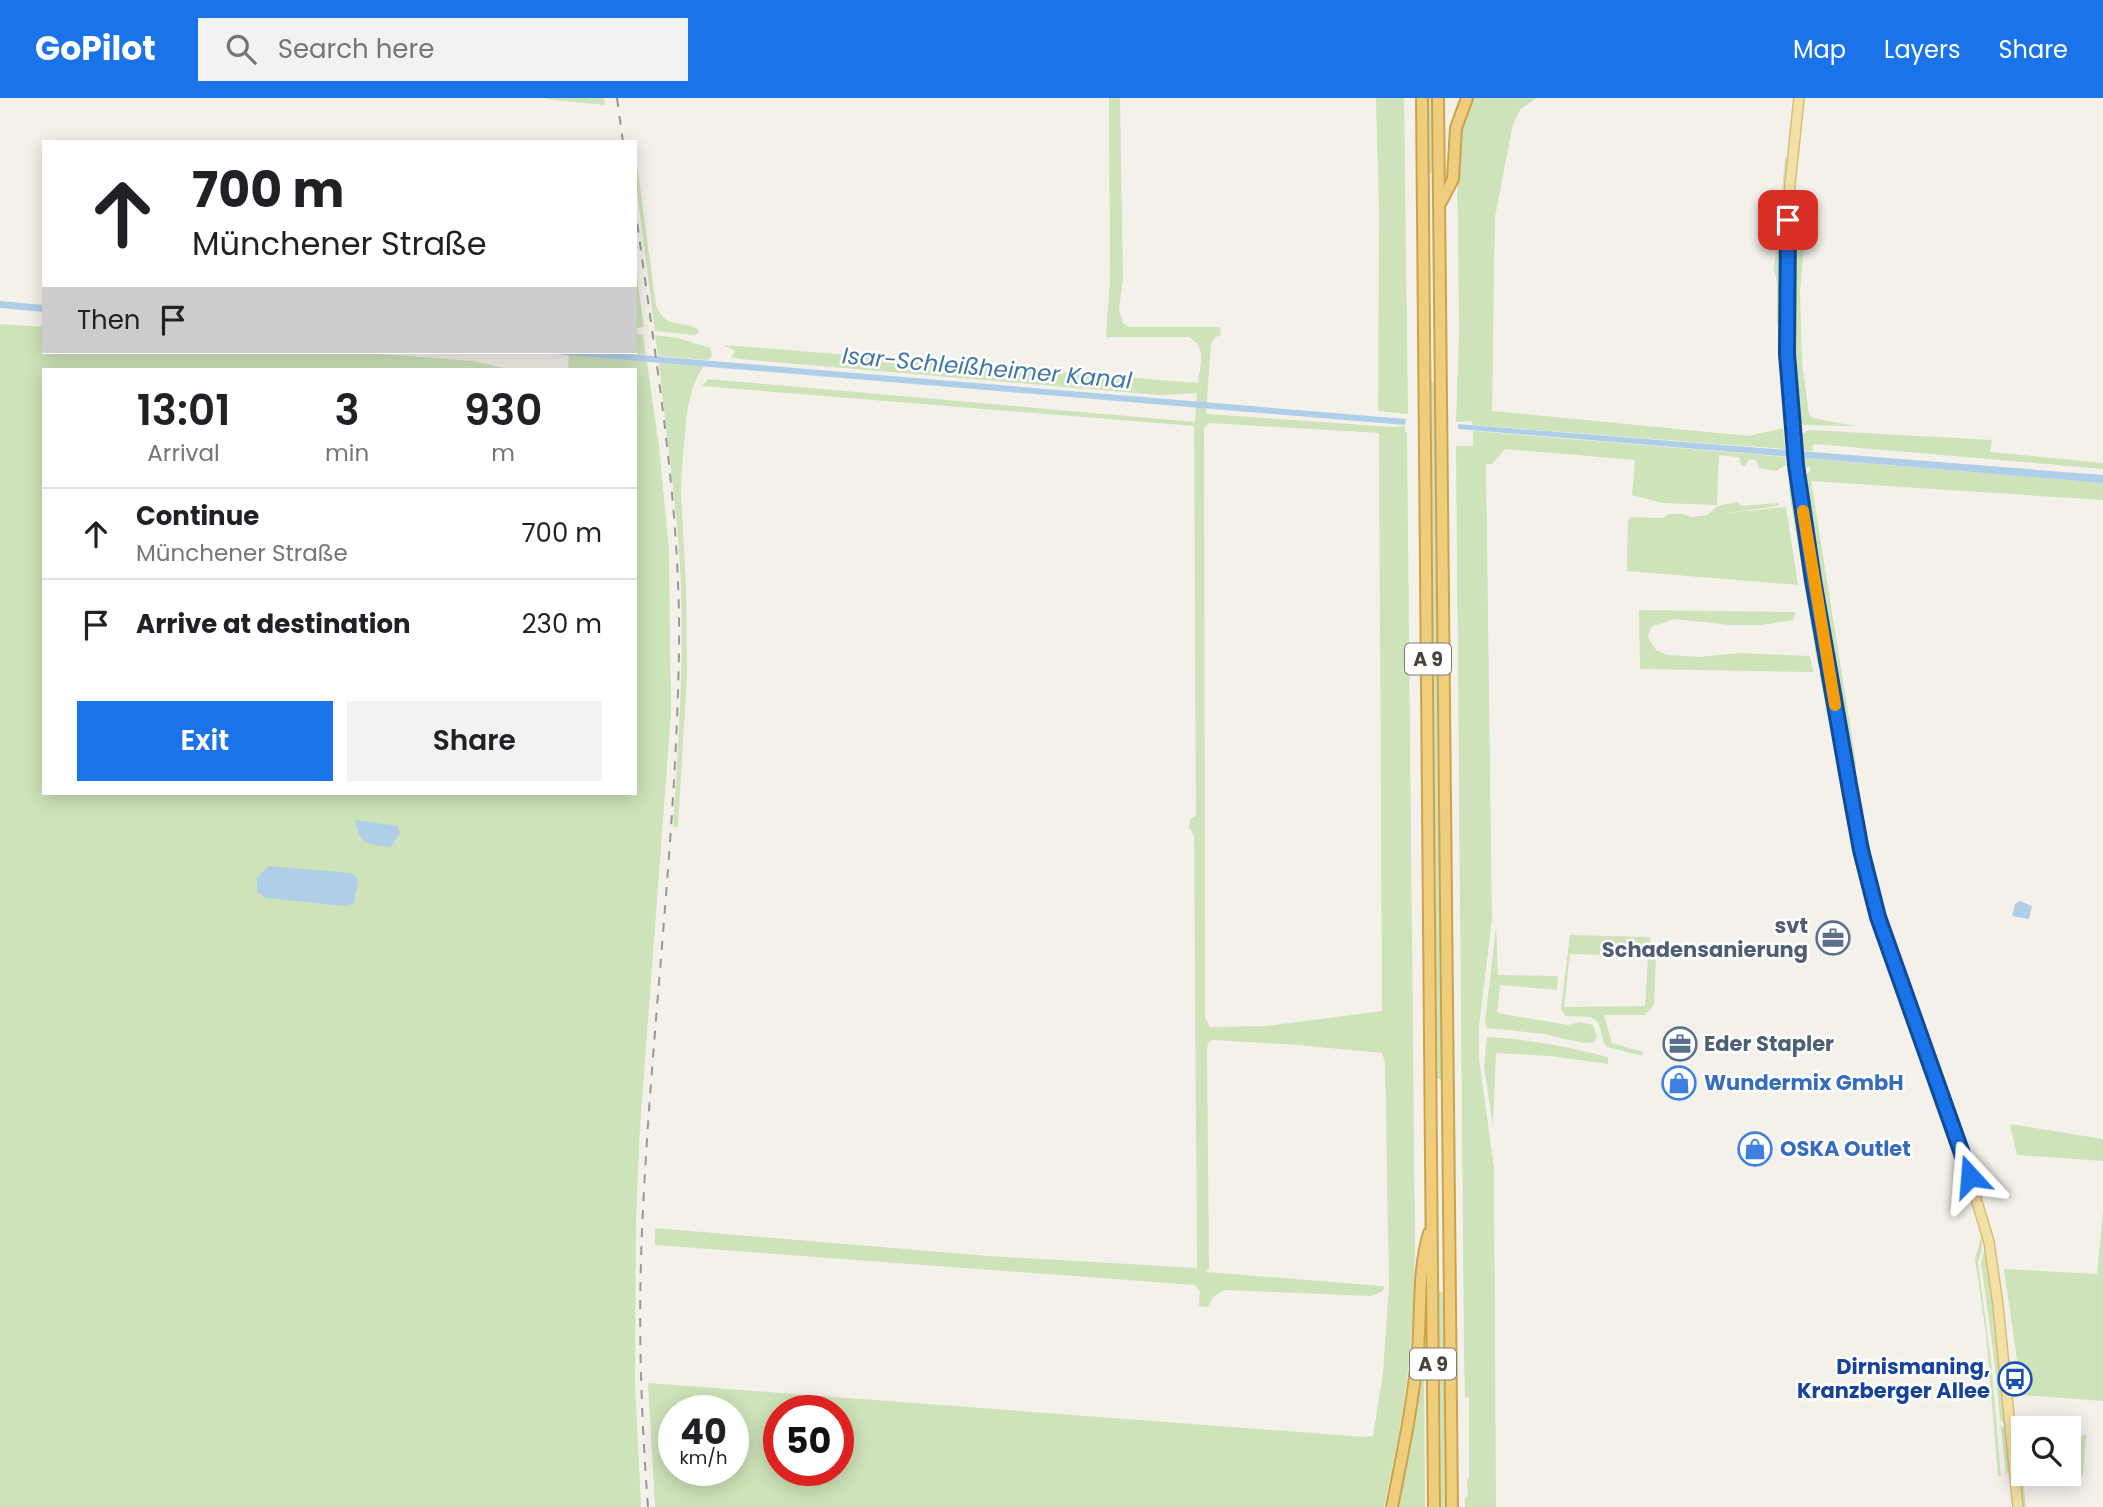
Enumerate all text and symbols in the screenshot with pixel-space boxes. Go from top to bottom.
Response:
search box [198,18,688,81]
text: GoPilot [35,25,156,72]
icon: search [222,30,260,68]
text: Search here [278,31,434,67]
text: Map [1793,33,1846,66]
text: Layers [1884,33,1960,66]
text: Share [1998,33,2068,66]
text: 700 m [192,156,344,224]
icon: ahead [77,168,168,259]
pin [1758,190,1818,250]
icon: arrive [1769,201,1807,239]
text: Münchener Straße [192,221,487,266]
icon: arrive [154,301,192,339]
text: Then [77,302,140,338]
water label: Isar-Schleißheimer Kanal [841,339,1133,397]
text: 13:01 [137,381,230,440]
text: 3 [334,381,360,440]
text: 930 [464,381,542,440]
text: Arrival [147,437,220,469]
text: min [325,437,369,469]
text: m [491,437,515,469]
text: Continue [136,498,259,534]
icon: ahead [77,515,115,553]
text: 700 m [521,515,602,551]
text: Münchener Straße [136,537,348,569]
icon: arrive [77,606,115,644]
text: Arrive at destination [136,606,411,642]
text: 230 m [522,606,602,642]
road number: A 9 [1405,644,1451,674]
button: Exit [77,701,333,781]
button: Share [347,701,602,781]
place label: svt Schadensanierung [1602,911,1808,964]
office icon: svt Schadensanierung [1814,919,1852,957]
office icon: Eder Stapler [1661,1025,1699,1063]
place label: Eder Stapler [1704,1029,1834,1058]
shop icon: Wundermix GmbH [1660,1064,1698,1102]
place label: Wundermix GmbH [1704,1068,1904,1097]
shop icon: OSKA Outlet [1736,1130,1774,1168]
place label: OSKA Outlet [1780,1134,1911,1163]
position arrow [1933,1139,2007,1213]
road number: A 9 [1410,1348,1456,1380]
place label: Dirnismaning, Kranzberger Allee [1797,1352,1990,1405]
bus stop icon: Dirnismaning, Kranzberger Allee [1996,1360,2034,1398]
speed limit sign: 50 [763,1395,854,1486]
text: 40 [680,1407,727,1456]
map controls [2011,1416,2081,1486]
button: search [2011,1416,2081,1486]
text: km/h [680,1445,727,1470]

